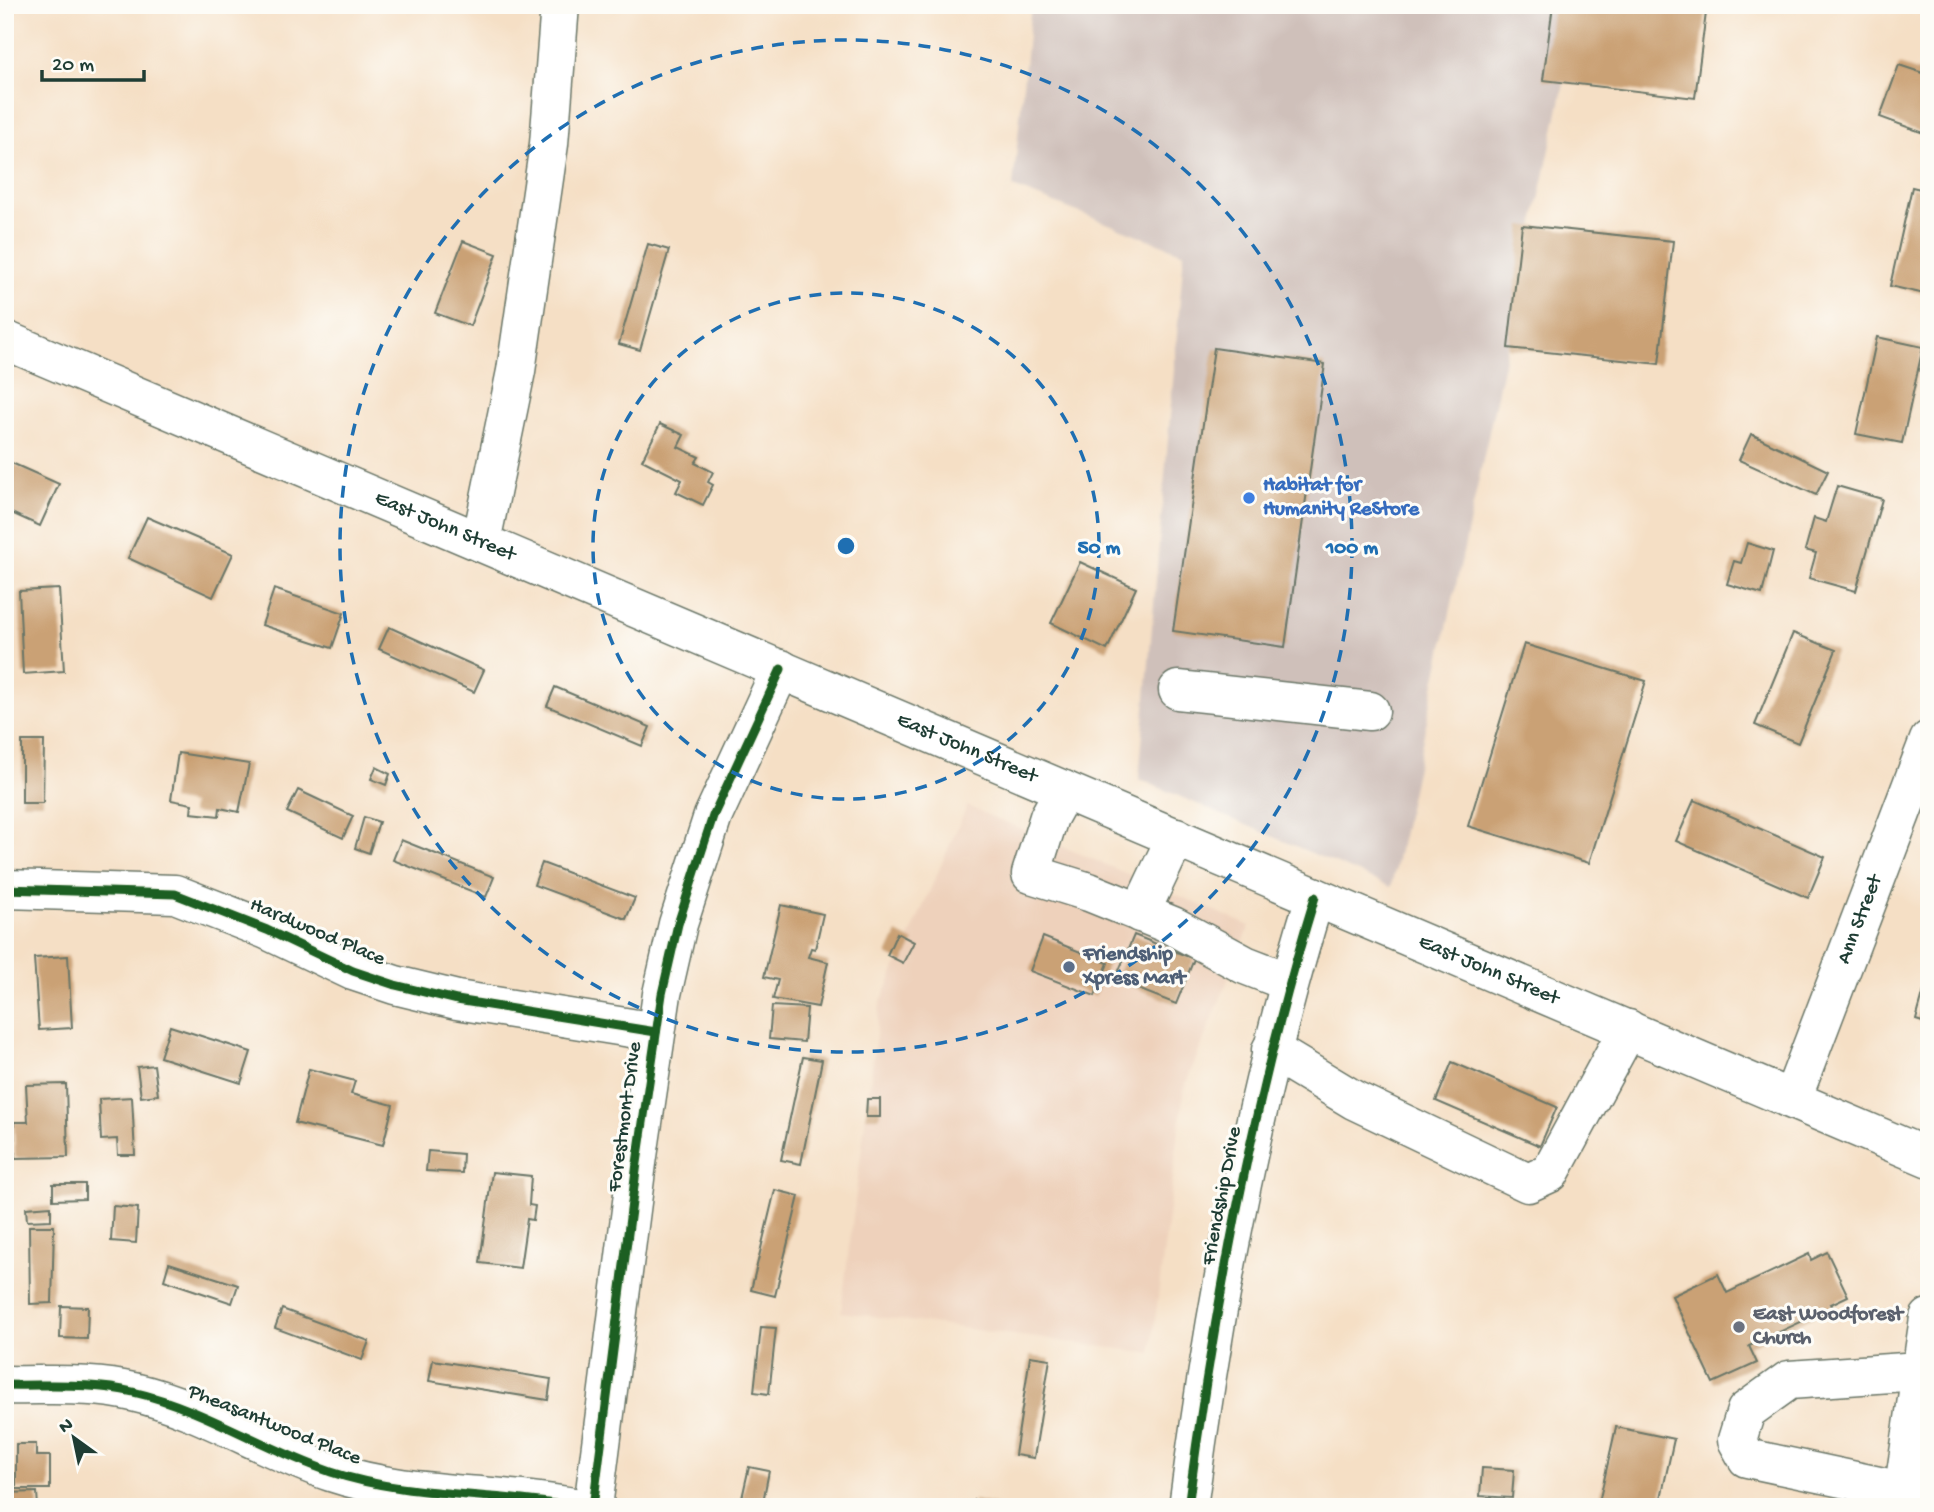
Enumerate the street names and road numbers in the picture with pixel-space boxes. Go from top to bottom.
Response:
street label: East John Street [371,486,521,569]
street label: East John Street [893,708,1043,791]
street label: Ann Street [1832,869,1890,968]
street label: Hardwood Place [246,893,389,973]
street label: East John Street [1414,930,1565,1013]
street label: Forestmont Drive [603,1039,649,1195]
street label: Friendship Drive [1197,1124,1249,1268]
street label: Pheasantwood Place [183,1379,365,1473]

